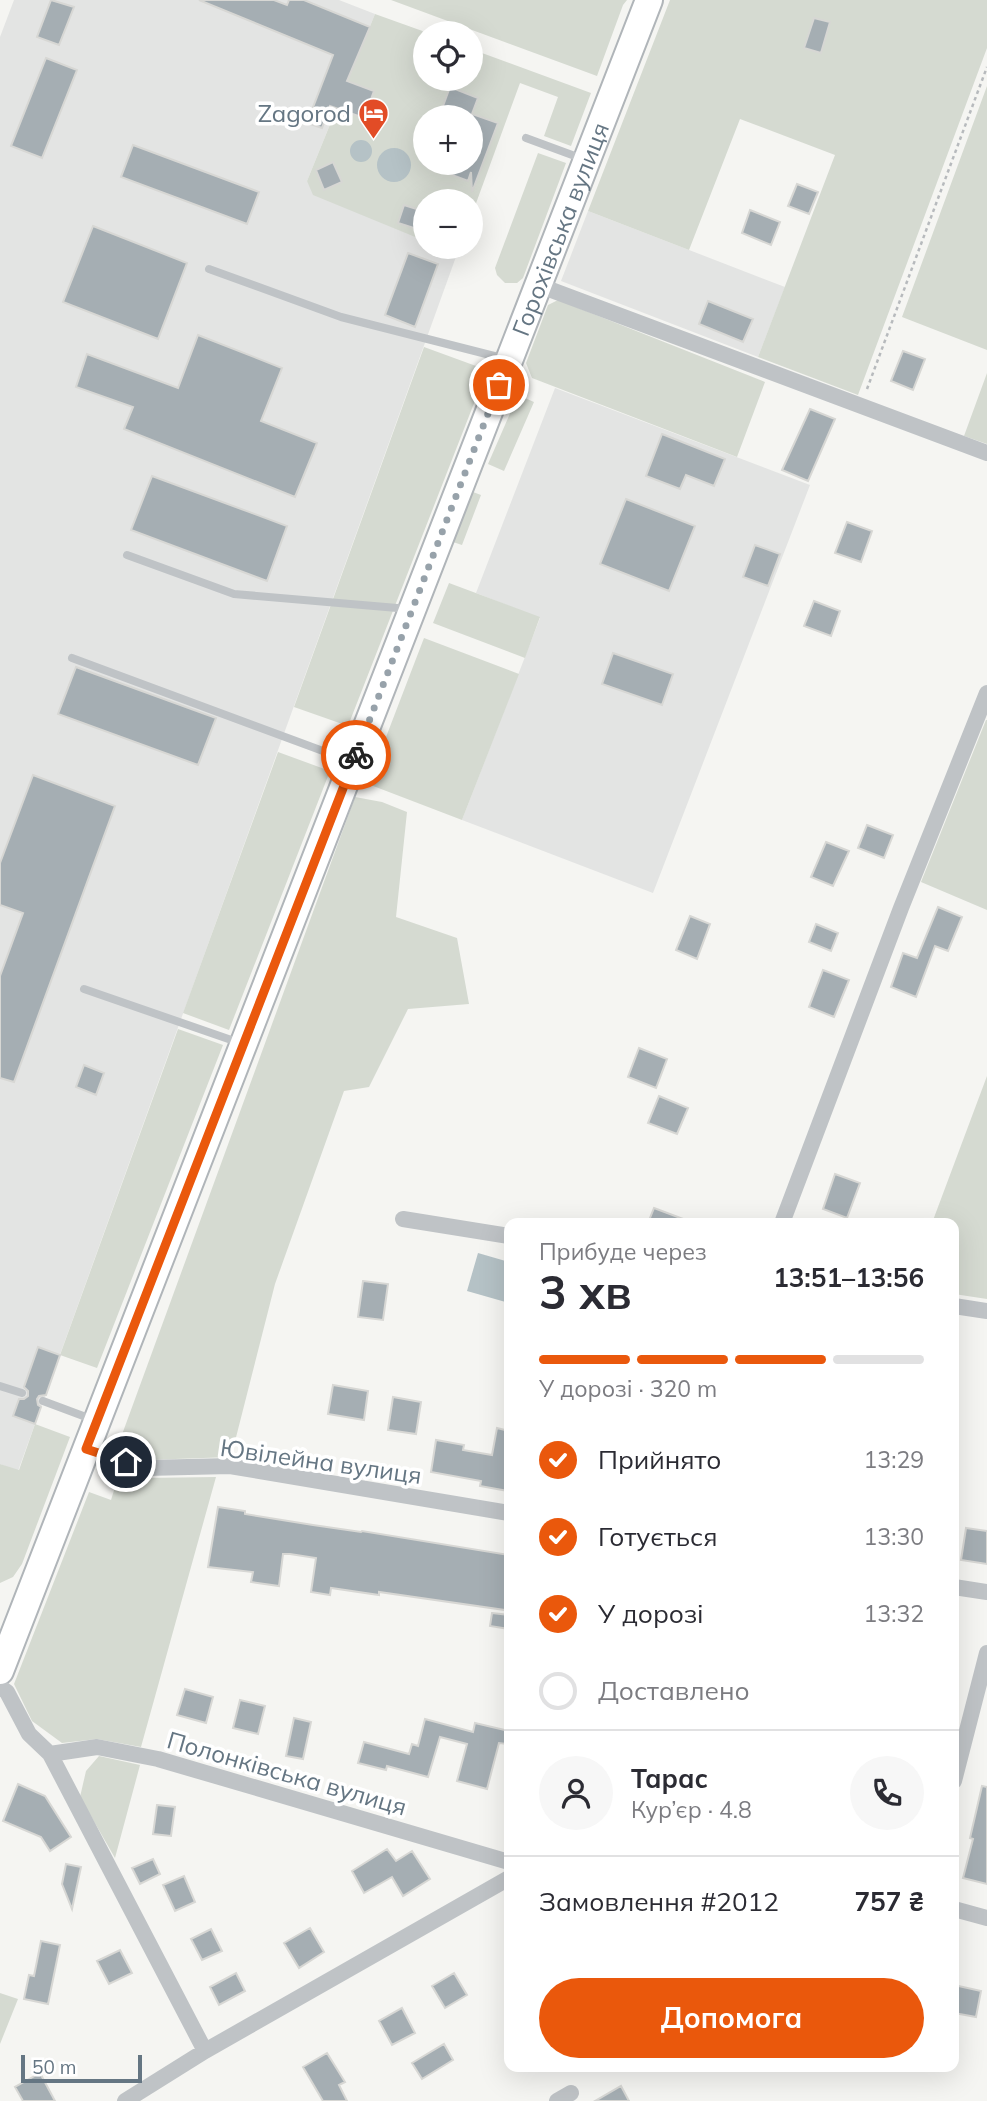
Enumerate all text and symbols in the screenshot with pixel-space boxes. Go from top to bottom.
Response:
map controls [413,21,483,259]
button: locate [413,21,483,91]
hotel icon: Zagorod [357,96,391,140]
place label: Zagorod [258,98,351,128]
button: + [413,105,483,175]
street label: Горохівська вулиця [505,118,615,340]
button: − [413,189,483,259]
pin [469,355,529,415]
icon: bag [480,366,518,404]
courier [321,720,391,790]
icon: bike [337,736,375,774]
text: Прибуде через [539,1237,707,1266]
text: 13:51–13:56 [773,1261,924,1294]
text: 3 хв [539,1263,632,1321]
text: У дорозі · 320 m [539,1374,717,1403]
pin [96,1432,156,1492]
street label: Ювілейна вулиця [218,1432,424,1490]
icon: check [539,1441,577,1479]
icon: home [107,1443,145,1481]
text: Прийнято [598,1443,721,1476]
text: 13:29 [864,1445,924,1474]
icon: check [539,1518,577,1556]
text: Готується [598,1520,717,1553]
text: 13:30 [864,1522,924,1551]
icon: check [539,1595,577,1633]
text: У дорозі [598,1597,704,1630]
text: 13:32 [864,1599,924,1628]
text: Доставлено [598,1674,750,1707]
street label: Полонківська вулиця [164,1724,410,1822]
button: person [539,1756,613,1830]
button: phone [850,1756,924,1830]
text: Тарас [631,1762,708,1795]
text: Кур’єр · 4.8 [631,1795,752,1824]
text: Замовлення #2012 [539,1885,779,1918]
text: 757 ₴ [854,1885,924,1918]
button: Допомога [539,1978,924,2058]
scale bar [21,2052,142,2084]
text: 50 m [32,2055,76,2079]

